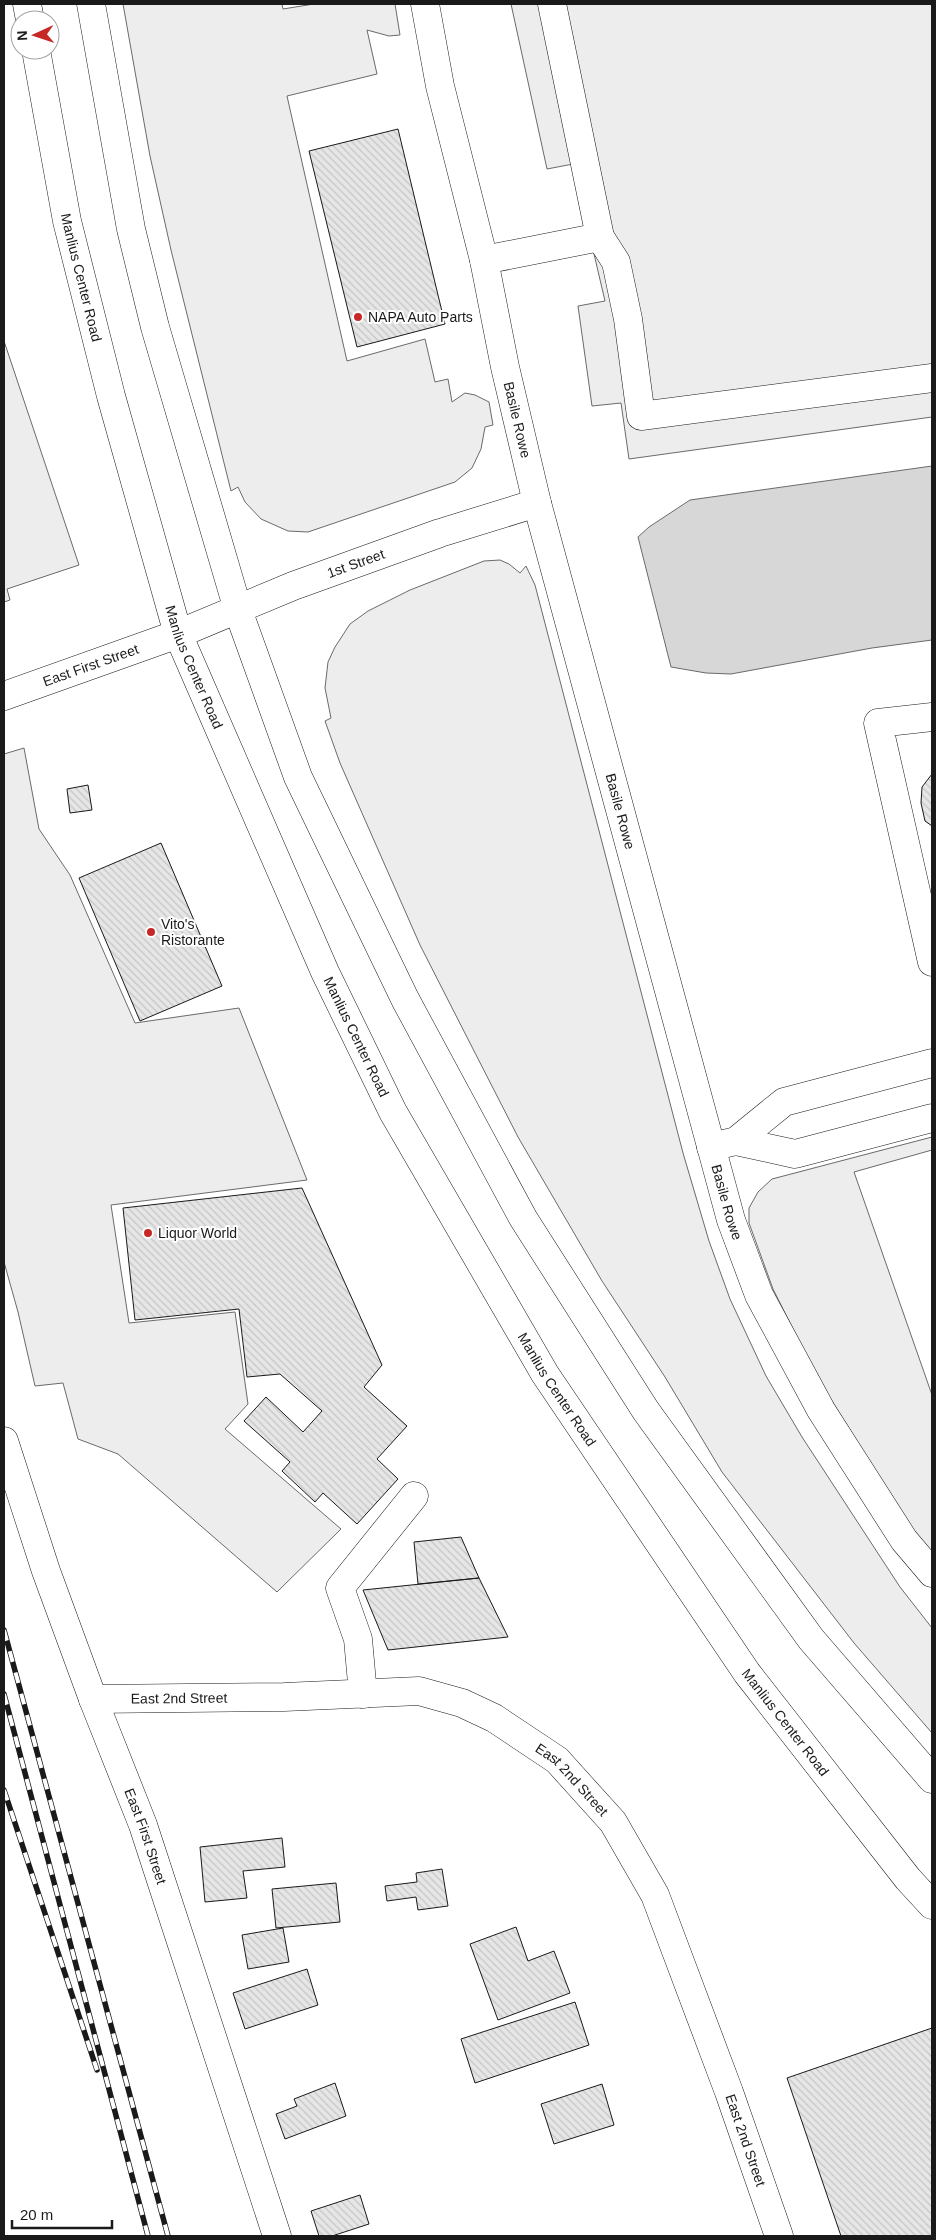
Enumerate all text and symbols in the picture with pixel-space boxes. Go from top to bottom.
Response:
north arrow [10,10,60,60]
text: N [14,30,30,41]
street label: Manlius Center Road [58,212,105,343]
place label: NAPA Auto Parts [368,309,473,325]
marker: NAPA Auto Parts [352,311,364,323]
street label: Basile Rowe [501,380,534,460]
street label: 1st Street [325,546,387,581]
street label: Manlius Center Road [162,604,226,731]
street label: East First Street [41,641,141,690]
street label: Basile Rowe [603,772,638,851]
place label: Vito's Ristorante [161,916,225,948]
marker: Vito's Ristorante [145,926,157,938]
street label: Manlius Center Road [320,974,392,1099]
street label: Basile Rowe [708,1163,746,1242]
place label: Liquor World [158,1225,237,1241]
marker: Liquor World [142,1227,154,1239]
street label: Manlius Center Road [515,1330,599,1449]
street label: Manlius Center Road [739,1665,832,1779]
street label: East 2nd Street [131,1690,227,1707]
street label: East 2nd Street [532,1740,612,1819]
street label: East First Street [121,1786,170,1886]
street label: East 2nd Street [722,2092,769,2188]
scale bar [12,2198,112,2230]
text: 20 m [20,2206,53,2223]

